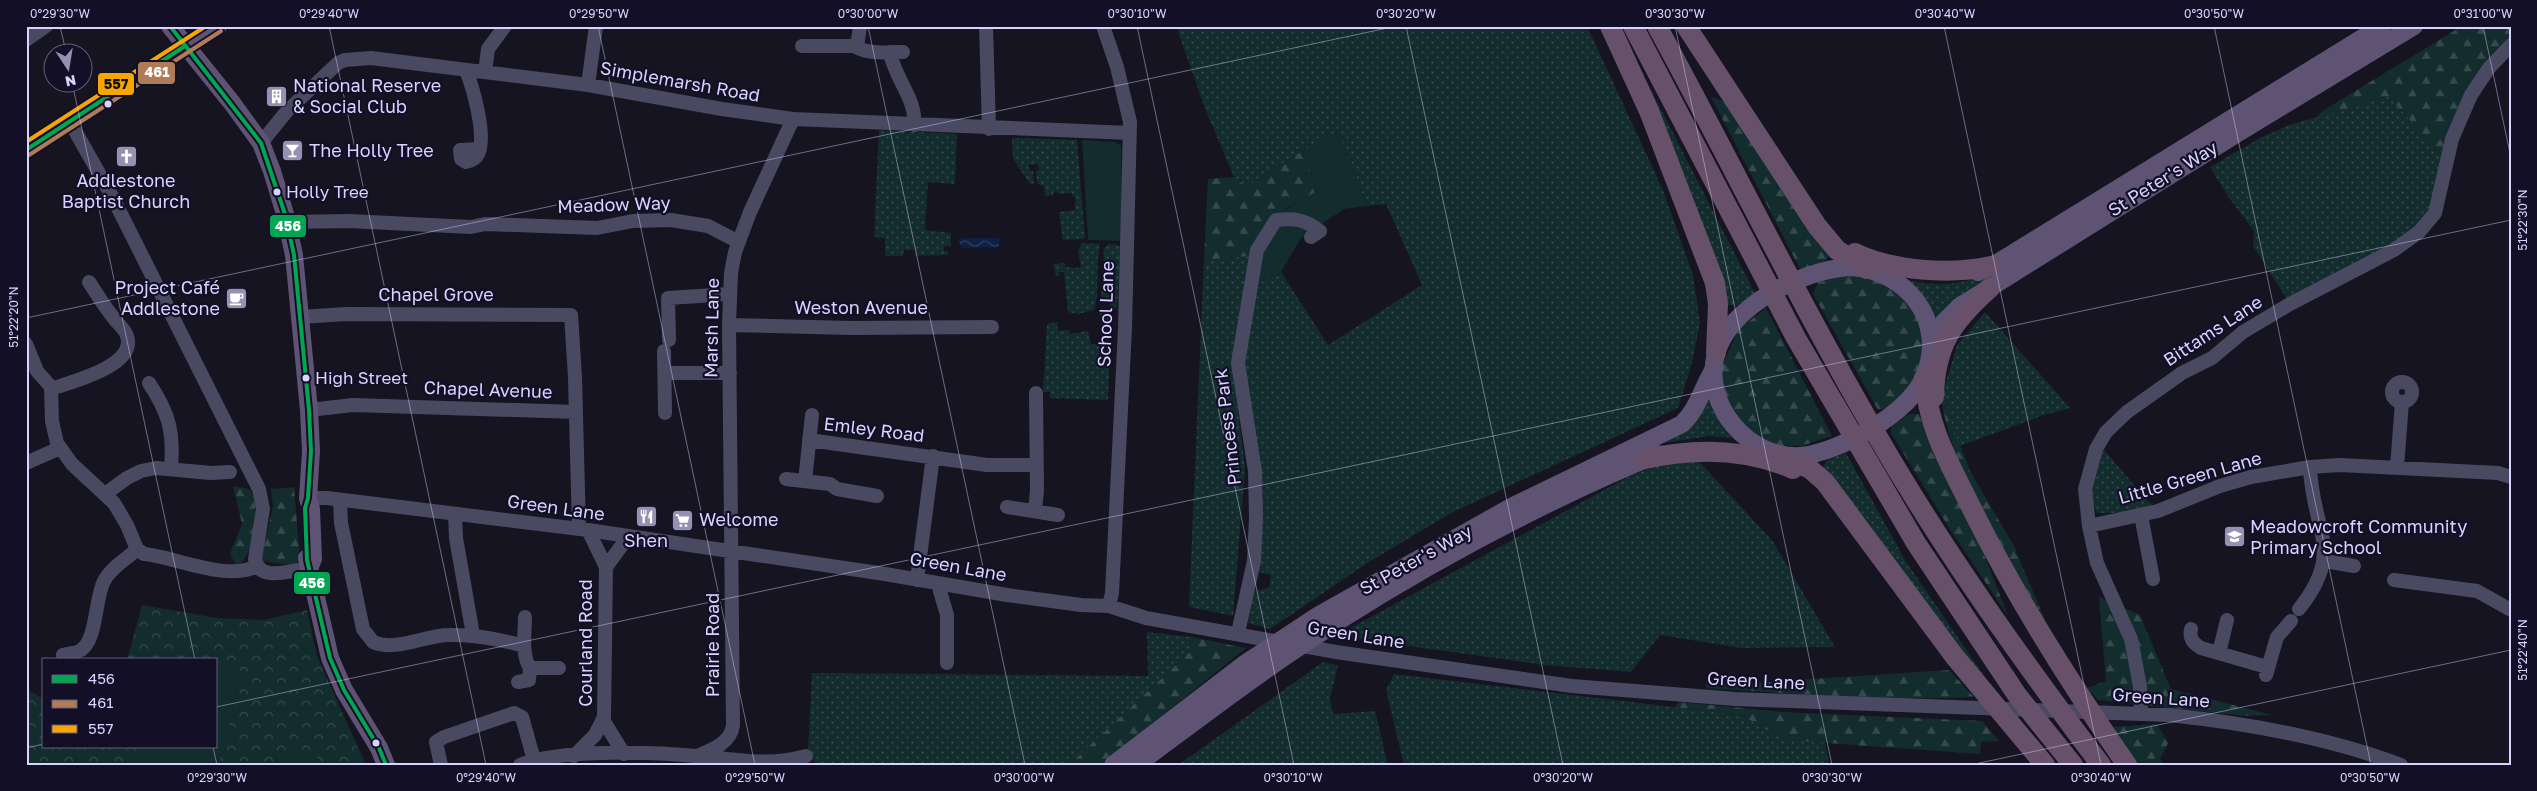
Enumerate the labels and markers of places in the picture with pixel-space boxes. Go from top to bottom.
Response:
place label: National Reserve & Social Club [293,74,441,117]
building icon: National Reserve & Social Club [265,84,289,108]
unlabelled marker [103,99,113,109]
bar icon: The Holly Tree [281,139,305,163]
place label: The Holly Tree [309,139,434,161]
church icon: Addlestone Baptist Church [114,144,138,168]
place label: Addlestone Baptist Church [62,169,190,212]
place label: Holly Tree [286,181,369,202]
marker: Holly Tree [272,187,282,197]
place label: Project Café Addlestone [115,276,220,319]
cafe icon: Project Café Addlestone [224,286,248,310]
place label: High Street [315,367,408,388]
marker: High Street [301,373,311,383]
restaurant icon: Shen [634,504,658,528]
supermarket icon: Welcome [671,508,695,532]
place label: Welcome [699,508,779,530]
place label: Meadowcroft Community Primary School [2250,515,2467,558]
school or university icon: Meadowcroft Community Primary School [2222,525,2246,549]
place label: Shen [624,529,668,551]
unlabelled marker [371,738,381,748]

